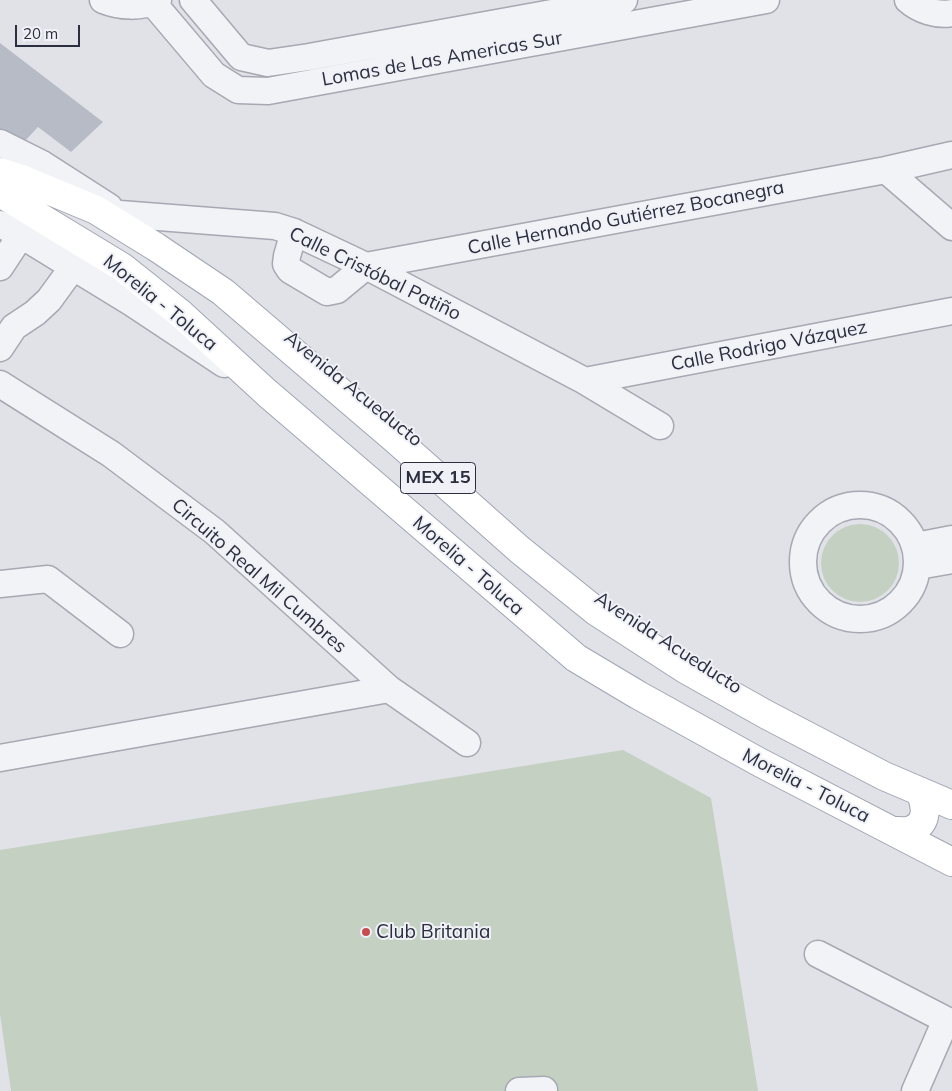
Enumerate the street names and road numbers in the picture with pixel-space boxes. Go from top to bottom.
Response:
street label: Lomas de Las Americas Sur [320,27,564,91]
street label: Calle Hernando Gutiérrez Bocanegra [466,176,786,260]
street label: Calle Cristóbal Patiño [285,222,465,326]
street label: Morelia - Toluca [98,250,222,356]
street label: Calle Rodrigo Vázquez [669,316,869,376]
street label: Avenida Acueducto [279,326,427,452]
road number: MEX 15 [400,462,476,493]
street label: Circuito Real Mil Cumbres [167,494,351,658]
street label: Morelia - Toluca [408,512,528,620]
street label: Avenida Acueducto [590,587,746,699]
street label: Morelia - Toluca [739,744,873,828]

